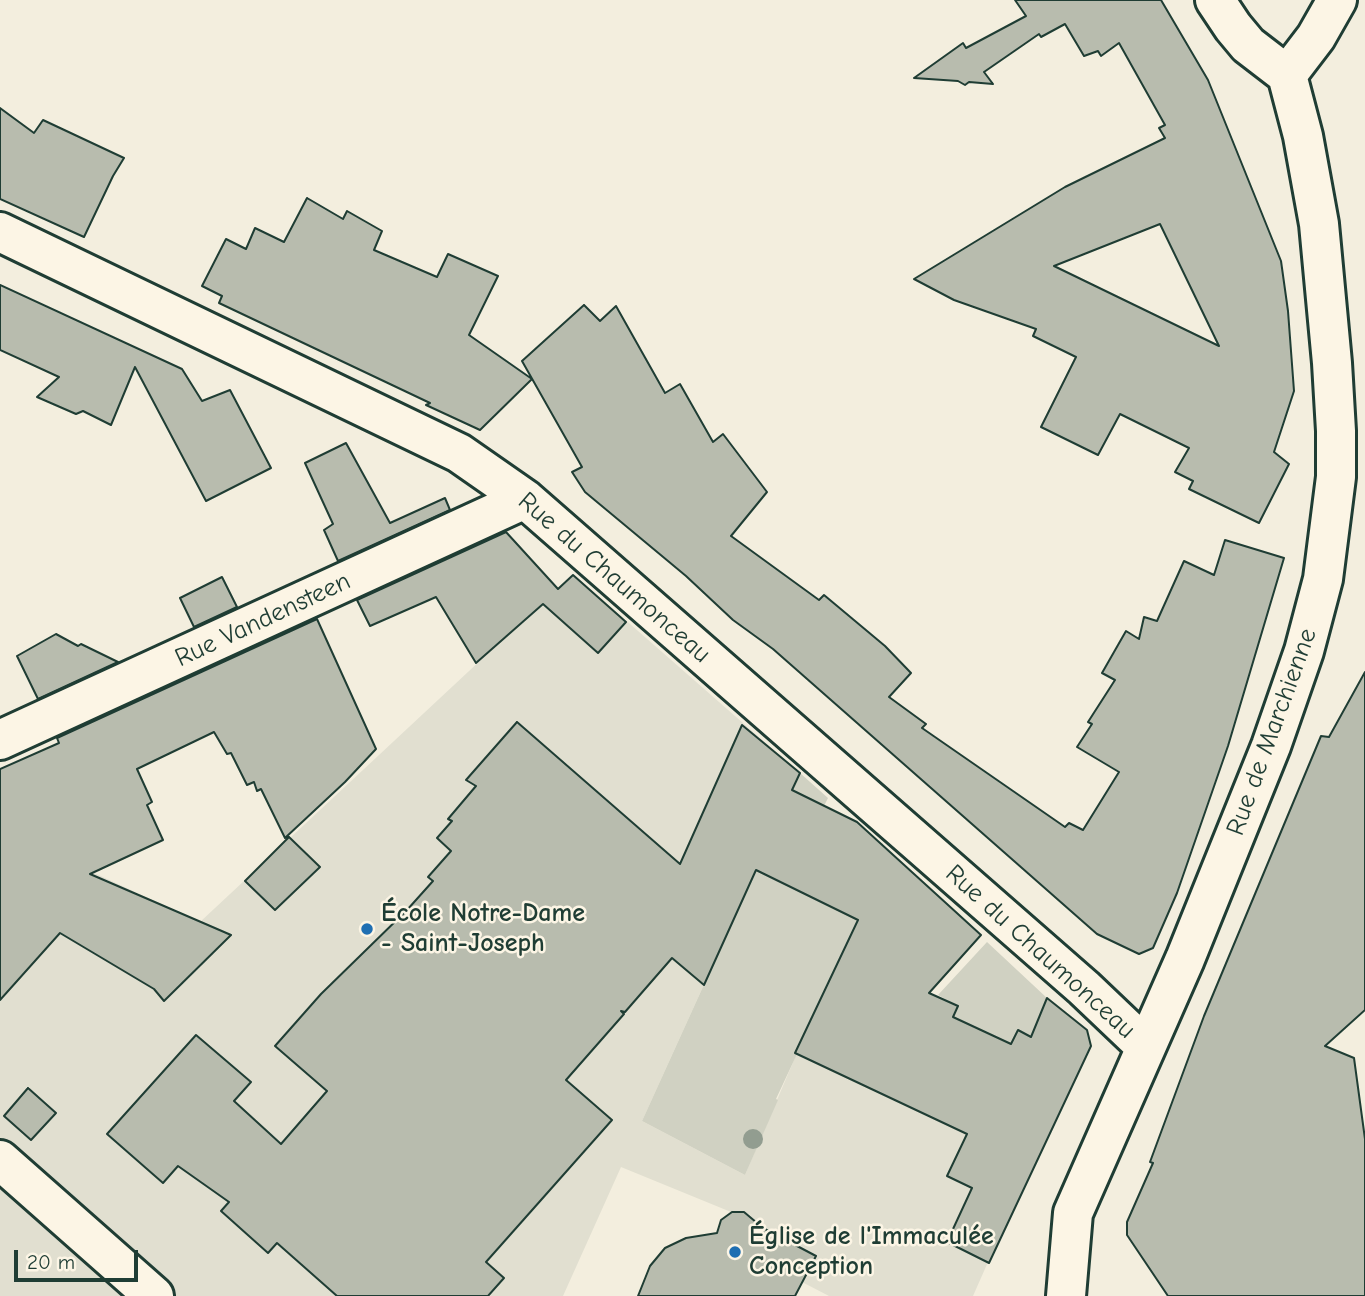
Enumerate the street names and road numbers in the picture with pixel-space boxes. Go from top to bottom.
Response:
street label: Rue du Chaumonceau [511,486,717,670]
street label: Rue Vandensteen [170,566,356,674]
street label: Rue de Marchienne [1220,624,1324,840]
street label: Rue du Chaumonceau [939,859,1141,1045]

